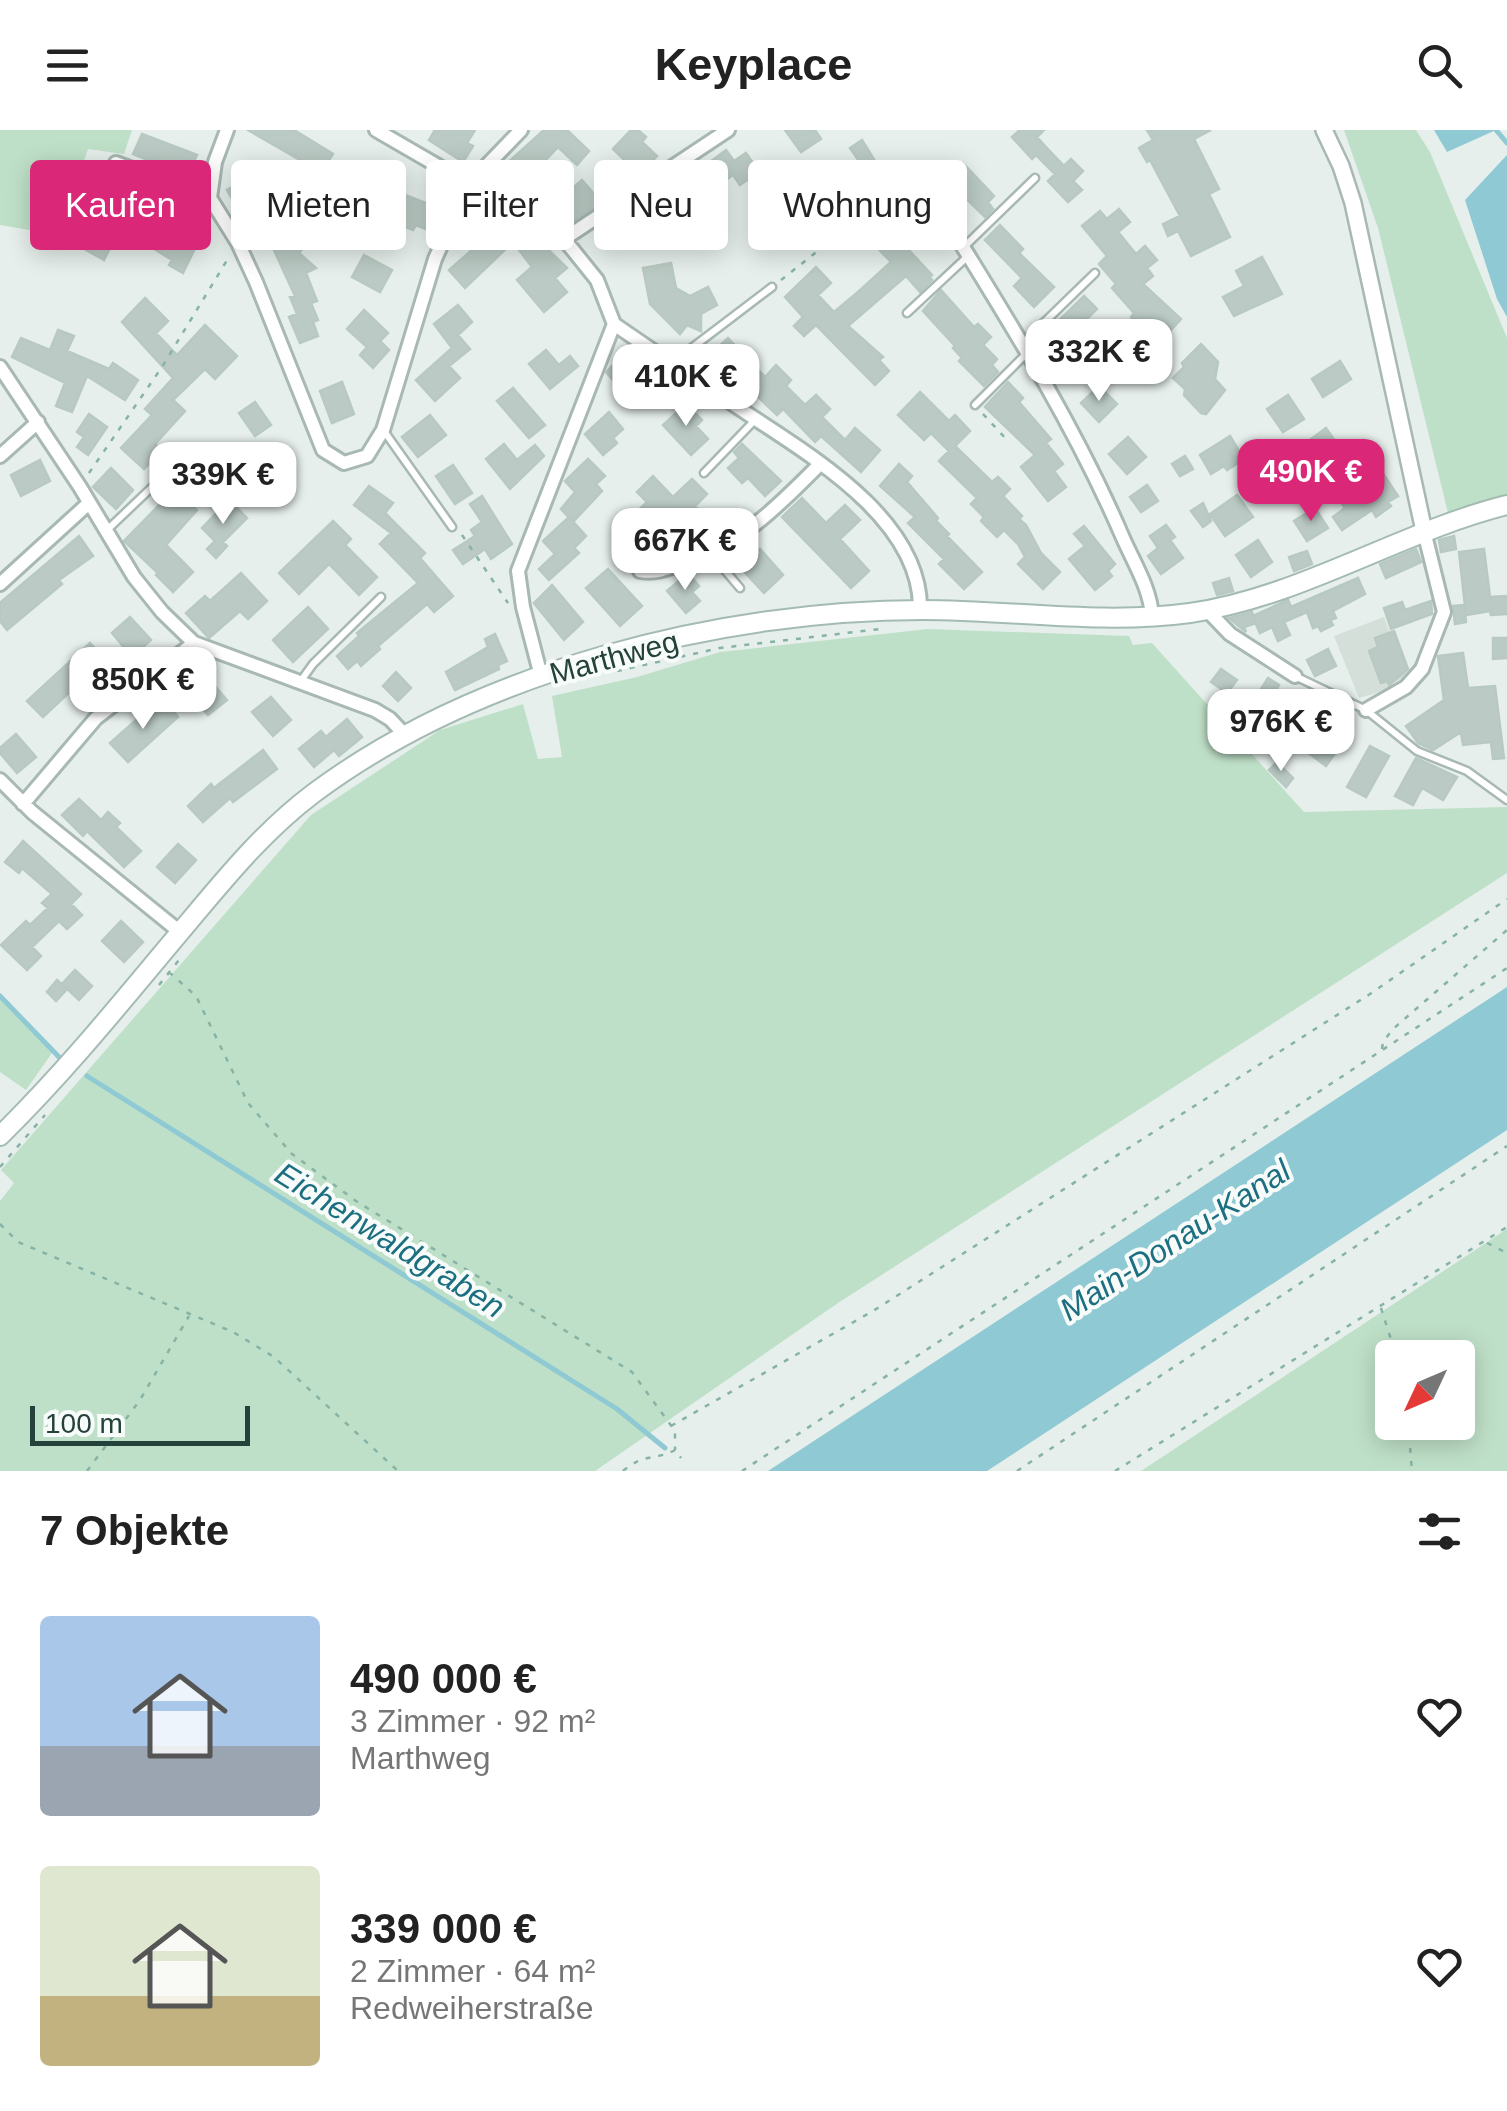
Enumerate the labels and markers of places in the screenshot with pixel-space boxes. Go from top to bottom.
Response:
pin: 332K € [1018,319,1180,404]
pin: 410K € [605,344,767,429]
pin: 490K € [1230,439,1392,524]
pin: 339K € [142,442,304,527]
pin: 667K € [604,508,766,593]
pin: 850K € [62,647,224,732]
pin: 976K € [1200,689,1362,774]

